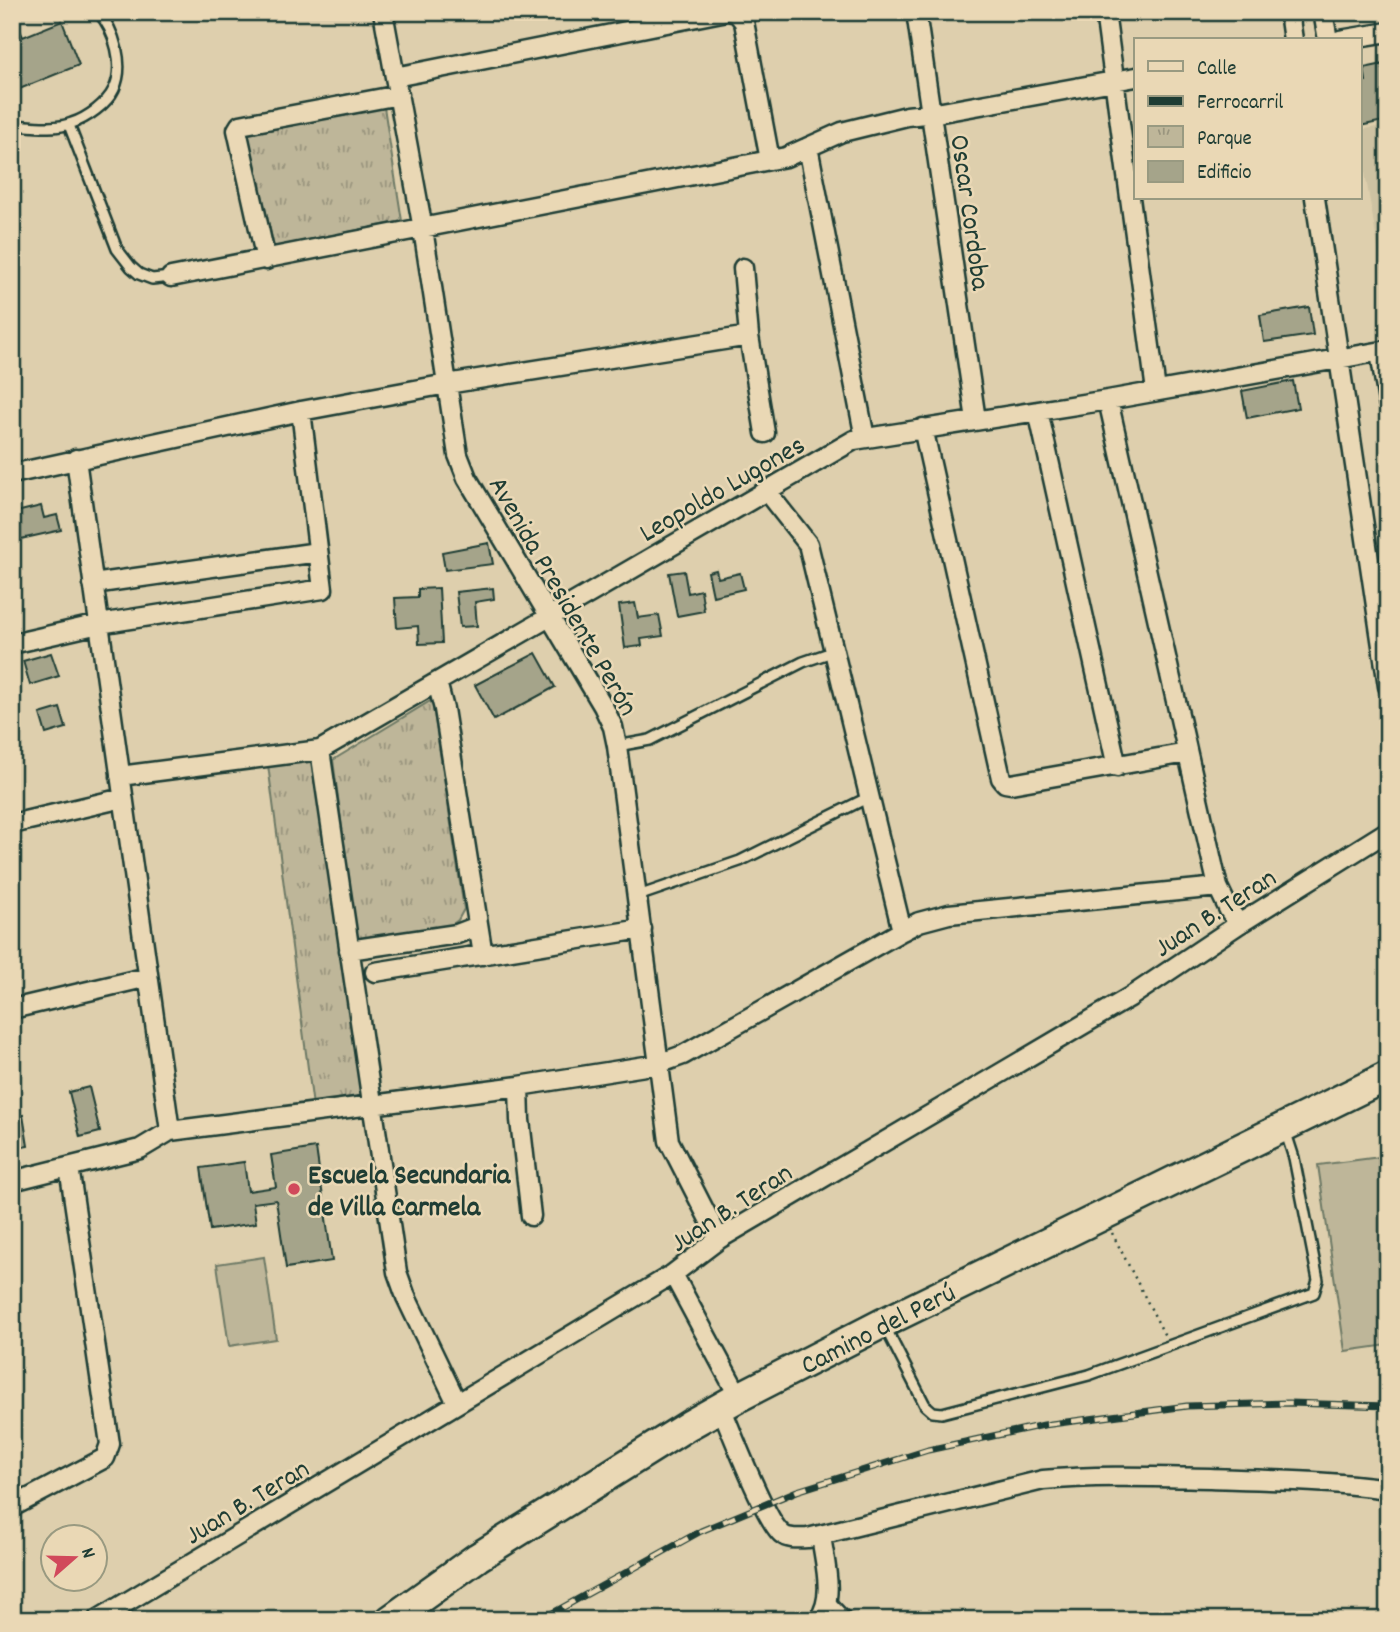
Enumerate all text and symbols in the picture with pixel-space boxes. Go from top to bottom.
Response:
legend [1134,38,1362,200]
text: Calle [1197,55,1236,85]
text: Ferrocarril [1197,89,1283,119]
text: Parque [1197,125,1252,155]
street label: Oscar Cordoba [936,132,998,294]
text: Edificio [1197,159,1252,189]
street label: Leopoldo Lugones [633,428,814,555]
street label: Avenida Presidente Perón [476,470,646,725]
street label: Juan B. Teran [1148,861,1286,970]
street label: Juan B. Teran [664,1156,802,1265]
place label: Escuela Secundaria de Villa Carmela [308,1158,511,1230]
marker: Escuela Secundaria de Villa Carmela [286,1181,302,1197]
street label: Camino del Perú [795,1275,964,1388]
street label: Juan B. Teran [179,1451,318,1557]
north arrow [38,1524,108,1594]
text: N [72,1544,101,1562]

